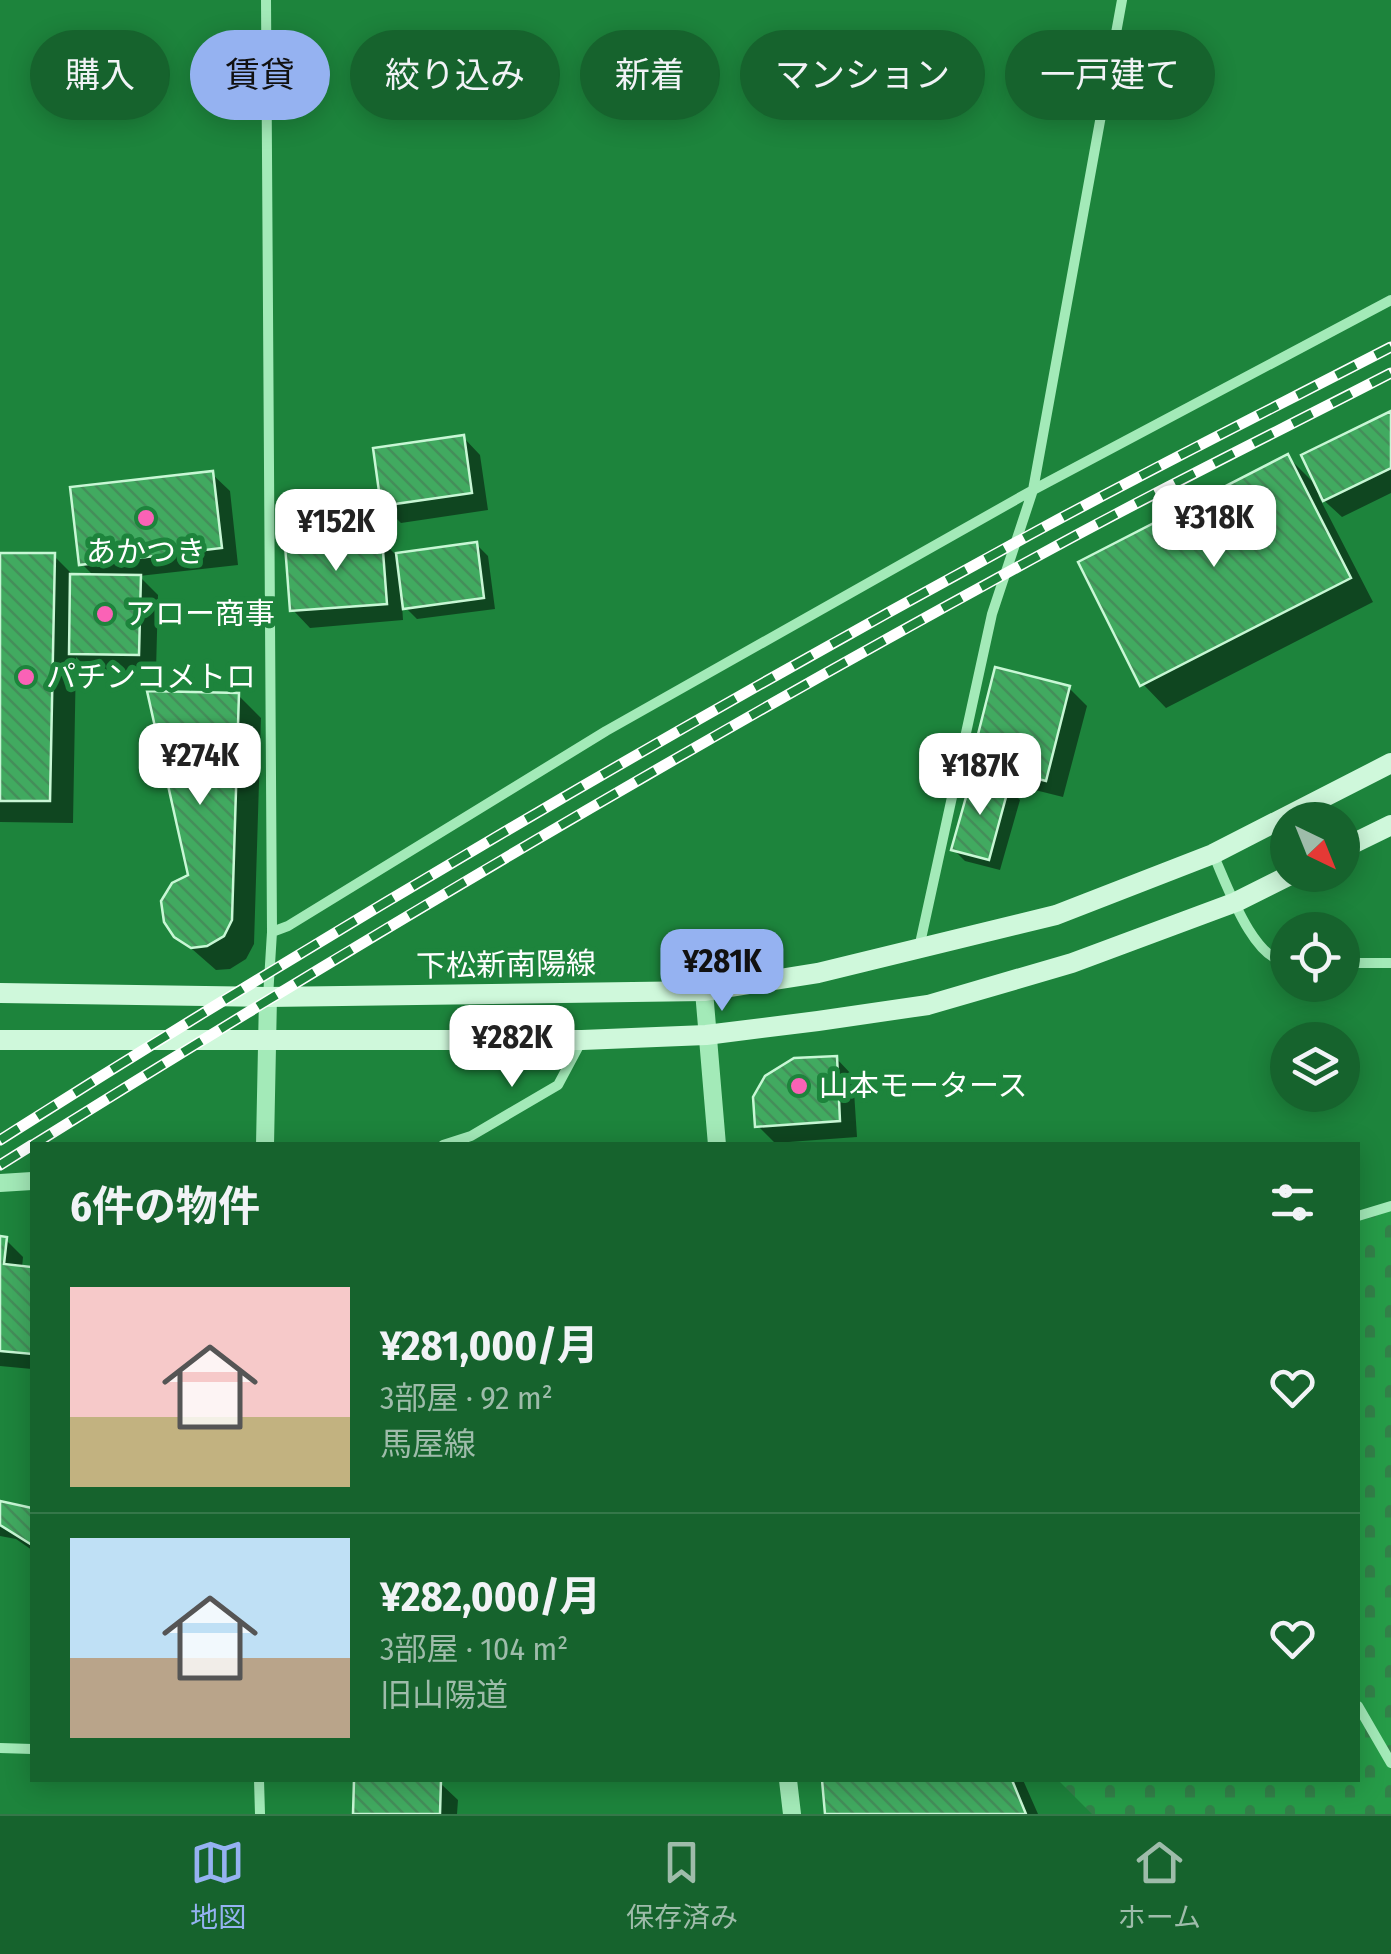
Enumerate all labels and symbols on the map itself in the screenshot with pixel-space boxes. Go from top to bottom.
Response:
pin: ¥318K [1144,485,1284,570]
pin: ¥152K [266,489,406,574]
marker: あかつき [135,507,157,529]
place label: あかつき [86,534,206,570]
place label: アロー商事 [125,596,275,632]
marker: アロー商事 [94,603,116,625]
place label: パチンコメトロ [46,659,256,695]
marker: パチンコメトロ [15,666,37,688]
pin: ¥274K [130,723,270,808]
pin: ¥187K [910,733,1050,818]
north arrow [1270,802,1360,892]
pin: ¥281K [652,929,792,1014]
street label: 下松新南陽線 [416,945,596,985]
pin: ¥282K [442,1005,582,1090]
place label: 山本モータース [819,1068,1028,1104]
marker: 山本モータース [788,1075,810,1097]

